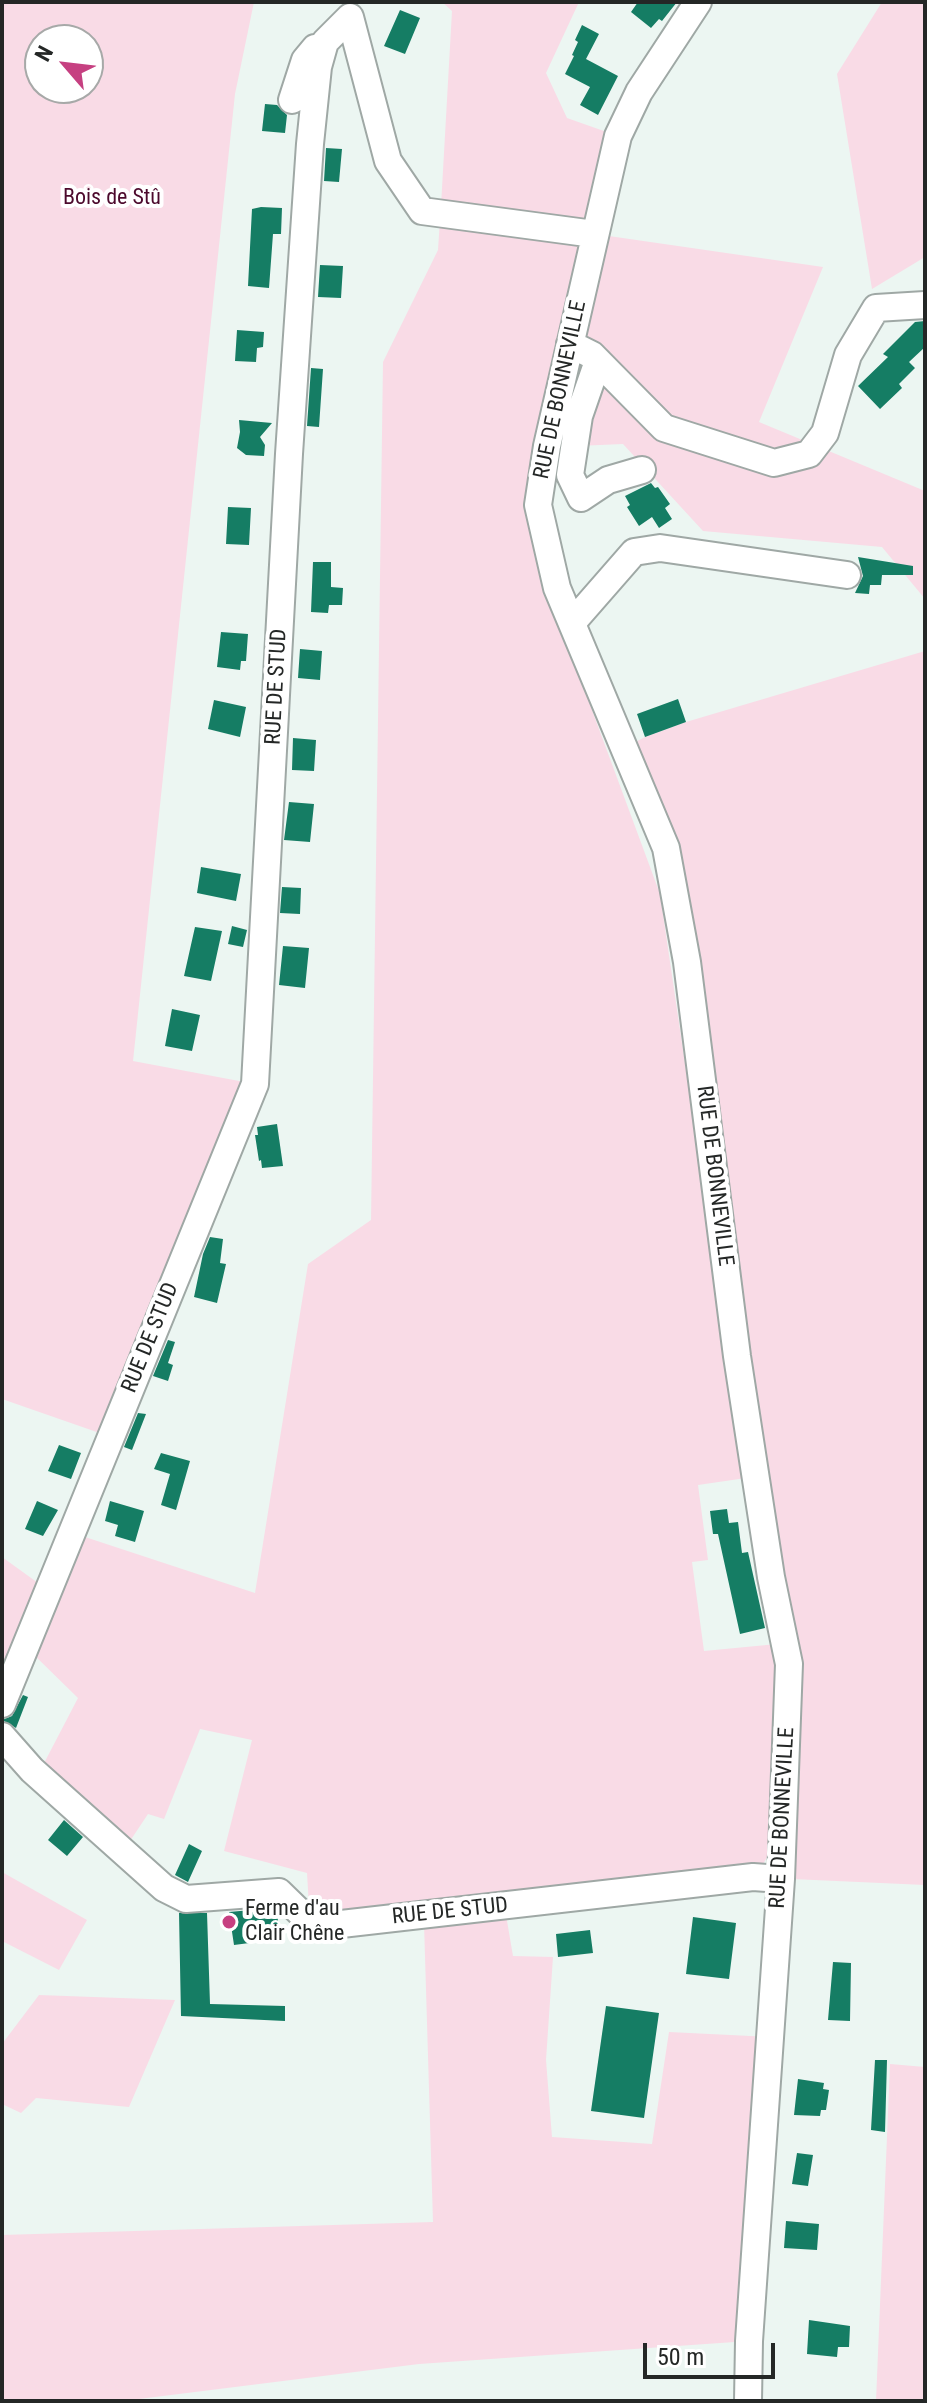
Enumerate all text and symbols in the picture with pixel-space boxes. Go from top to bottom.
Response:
north arrow [24,24,104,104]
text: N [30,42,58,65]
park label: Bois de Stû [63,185,161,211]
street label: RUE DE BONNEVILLE [529,298,593,482]
street label: RUE DE STUD [261,628,293,746]
street label: RUE DE BONNEVILLE [690,1084,738,1268]
street label: RUE DE STUD [117,1279,185,1397]
street label: RUE DE BONNEVILLE [765,1727,801,1909]
street label: RUE DE STUD [391,1893,509,1931]
place label: Ferme d'au Clair Chêne [245,1896,344,1948]
marker: Ferme d'au Clair Chêne [220,1913,238,1931]
scale bar [647,2327,779,2377]
text: 50 m [657,2343,704,2371]

